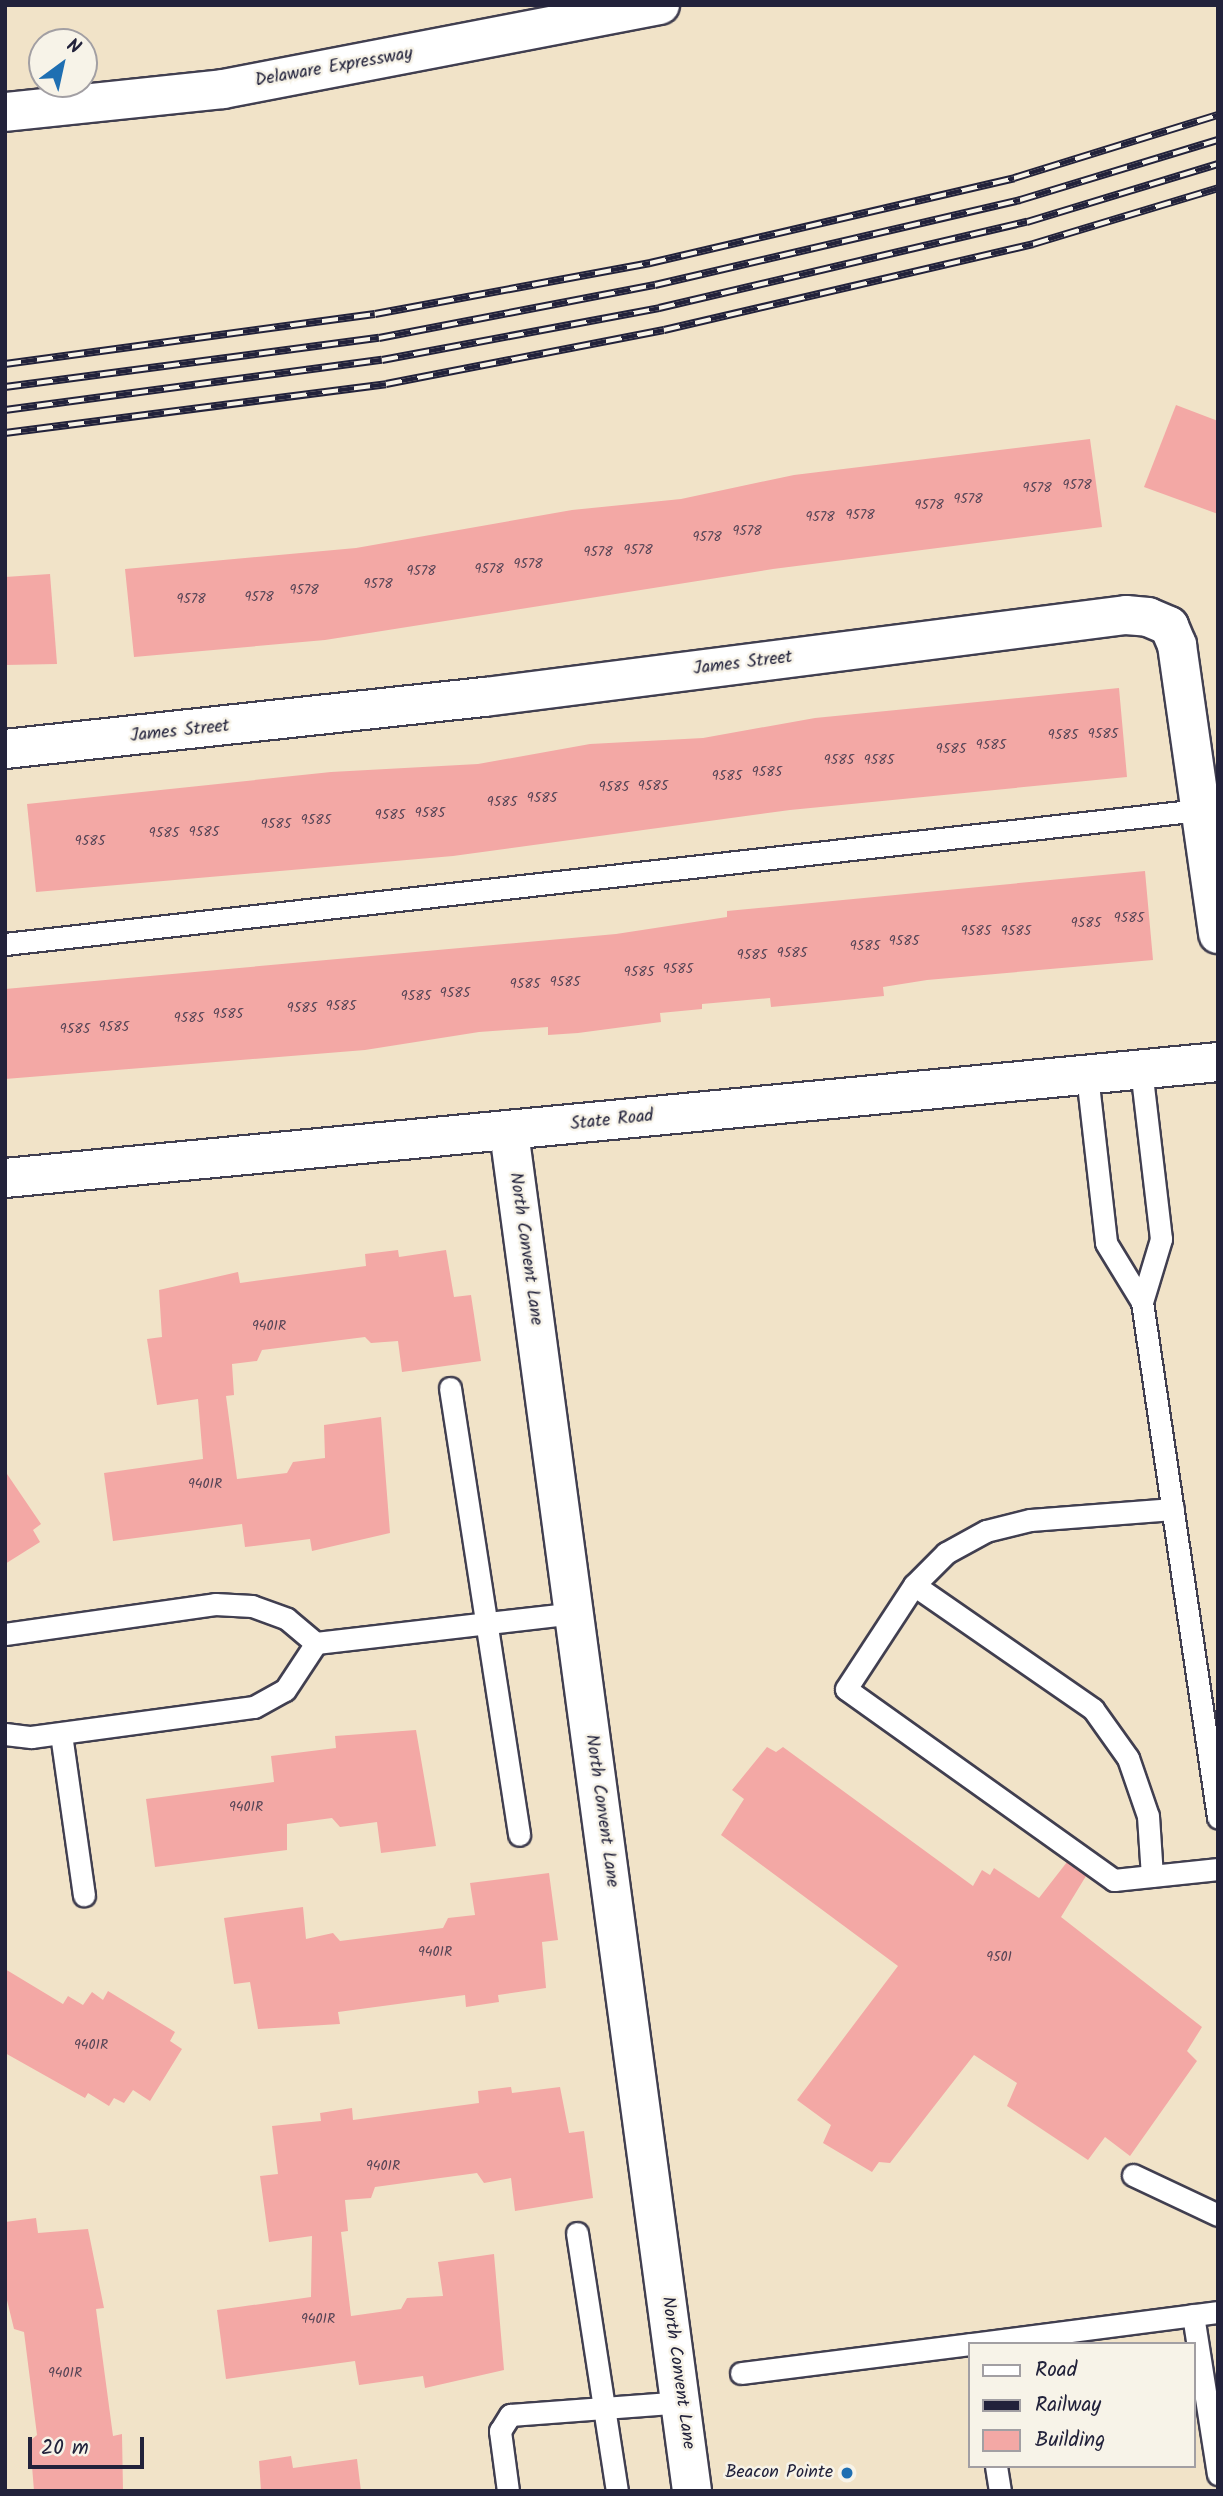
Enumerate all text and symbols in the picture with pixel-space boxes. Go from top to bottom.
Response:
north arrow [28,28,98,98]
text: N [60,31,87,63]
street label: Delaware Expressway [254,44,414,92]
house number: 9578 [1062,477,1092,493]
house number: 9578 [1022,480,1052,496]
house number: 9578 [953,491,983,507]
house number: 9578 [914,497,944,513]
house number: 9578 [845,507,875,523]
house number: 9578 [805,509,835,525]
house number: 9578 [732,523,762,539]
house number: 9578 [692,529,722,545]
house number: 9578 [623,542,653,558]
house number: 9578 [583,544,613,560]
house number: 9578 [513,556,543,572]
house number: 9578 [474,561,504,577]
house number: 9578 [406,563,436,579]
house number: 9578 [363,576,393,592]
house number: 9578 [289,582,319,598]
house number: 9578 [244,589,274,605]
house number: 9578 [176,591,206,607]
street label: James Street [692,647,794,681]
street label: James Street [129,716,231,748]
house number: 9585 [1088,726,1118,742]
house number: 9585 [1048,727,1078,743]
house number: 9585 [976,737,1006,753]
house number: 9585 [936,741,966,757]
house number: 9585 [824,752,854,768]
house number: 9585 [864,752,894,768]
house number: 9585 [752,764,782,780]
house number: 9585 [712,768,742,784]
house number: 9585 [638,778,668,794]
house number: 9585 [599,779,629,795]
house number: 9585 [527,790,557,806]
house number: 9585 [487,794,517,810]
house number: 9585 [415,805,445,821]
house number: 9585 [375,807,405,823]
house number: 9585 [301,812,331,828]
house number: 9585 [261,816,291,832]
house number: 9585 [189,824,219,840]
house number: 9585 [149,825,179,841]
house number: 9585 [75,833,105,849]
house number: 9585 [1114,910,1144,926]
house number: 9585 [1071,915,1101,931]
house number: 9585 [961,923,991,939]
house number: 9585 [1001,923,1031,939]
house number: 9585 [889,933,919,949]
house number: 9585 [850,938,880,954]
house number: 9585 [777,945,807,961]
house number: 9585 [737,947,767,963]
house number: 9585 [663,961,693,977]
house number: 9585 [624,964,654,980]
house number: 9585 [550,974,580,990]
house number: 9585 [510,976,540,992]
house number: 9585 [440,985,470,1001]
house number: 9585 [401,988,431,1004]
house number: 9585 [326,998,356,1014]
house number: 9585 [287,1000,317,1016]
house number: 9585 [213,1006,243,1022]
house number: 9585 [174,1010,204,1026]
house number: 9585 [99,1019,129,1035]
house number: 9585 [60,1021,90,1037]
street label: State Road [569,1106,655,1136]
street label: North Convent Lane [504,1171,546,1327]
house number: 9401R [252,1318,286,1334]
house number: 9401R [188,1476,222,1492]
street label: North Convent Lane [580,1733,622,1889]
house number: 9401R [229,1799,263,1815]
house number: 9401R [418,1944,452,1960]
house number: 9501 [986,1949,1012,1965]
house number: 9401R [74,2037,108,2053]
house number: 9401R [366,2158,400,2174]
street label: North Convent Lane [656,2295,698,2451]
house number: 9401R [301,2311,335,2327]
legend [968,2342,1195,2468]
text: Road [1035,2354,1077,2387]
house number: 9401R [48,2365,82,2381]
text: Railway [1035,2389,1101,2422]
scale bar [32,2422,147,2466]
text: Building [1035,2424,1105,2457]
text: 20 m [41,2432,89,2465]
place label: Beacon Pointe [725,2462,833,2484]
marker: Beacon Pointe [839,2465,855,2481]

